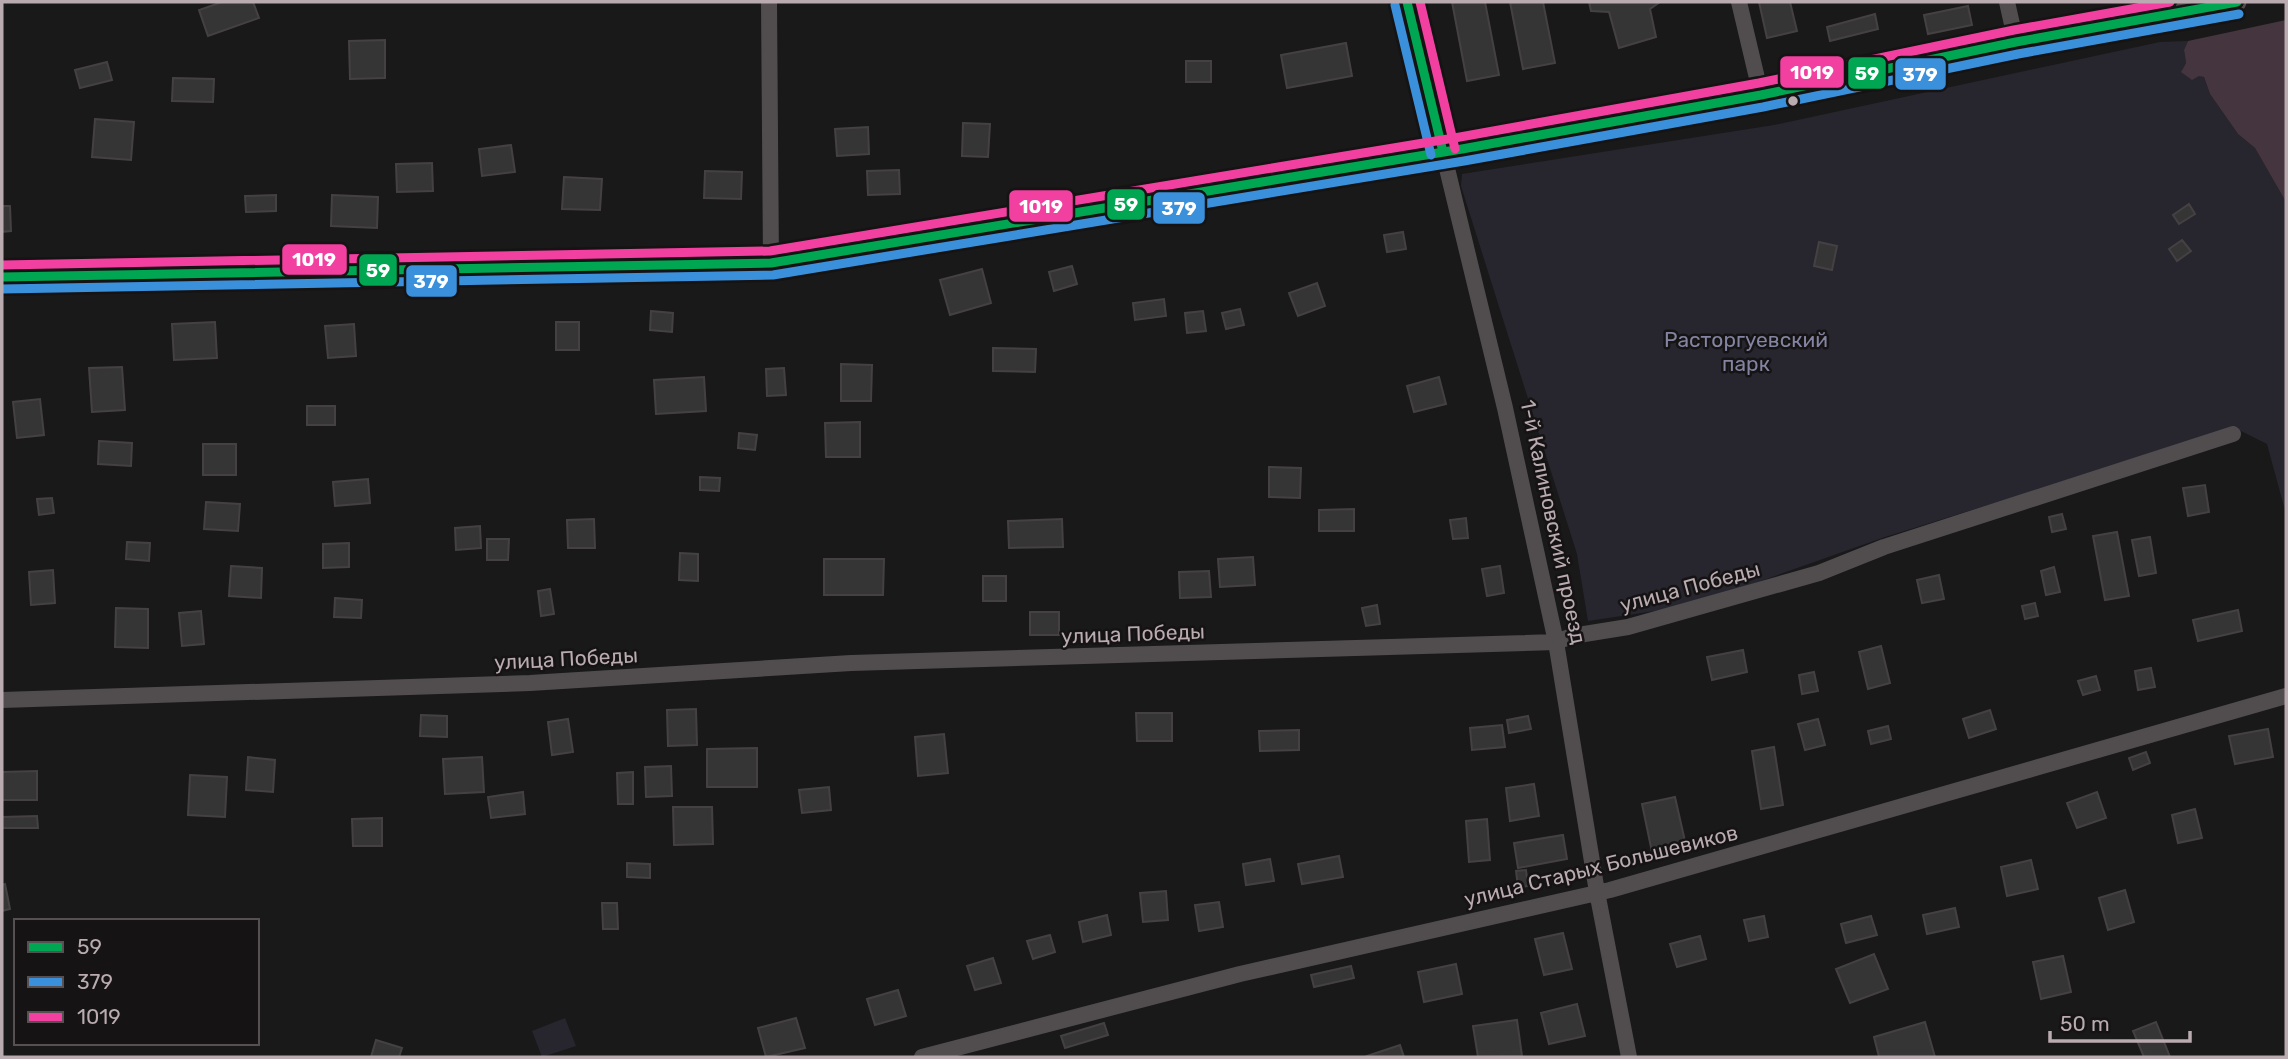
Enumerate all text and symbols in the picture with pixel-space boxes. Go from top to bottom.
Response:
line badge: 1019 [1779,55,1845,89]
line badge: 59 [1847,56,1887,90]
line badge: 379 [1894,57,1947,91]
text: 1019 [1790,61,1834,84]
text: 59 [1855,62,1879,85]
text: 379 [1902,63,1938,86]
unlabelled marker [1786,94,1800,108]
line badge: 59 [1106,188,1146,221]
line badge: 1019 [1008,189,1074,223]
line badge: 379 [1152,191,1206,225]
text: 59 [1114,193,1138,216]
text: 1019 [1019,195,1063,218]
text: 379 [1161,197,1197,220]
line badge: 1019 [281,243,348,276]
text: 1019 [292,248,336,271]
line badge: 59 [358,253,398,287]
text: 59 [366,259,390,282]
line badge: 379 [405,264,458,298]
text: 379 [413,270,449,293]
park label: Расторгуевский парк [1664,327,1828,376]
street label: 1-й Калиновский проезд [1515,397,1592,646]
street label: улица Победы [1617,556,1763,617]
street label: улица Победы [1061,618,1205,649]
street label: улица Победы [493,642,639,675]
street label: улица Старых Большевиков [1461,819,1740,912]
legend [14,919,259,1045]
text: 59 [77,934,102,959]
text: 379 [77,969,113,994]
scale bar [2050,1000,2190,1044]
text: 1019 [77,1004,121,1029]
text: 50 m [2060,1011,2110,1036]

